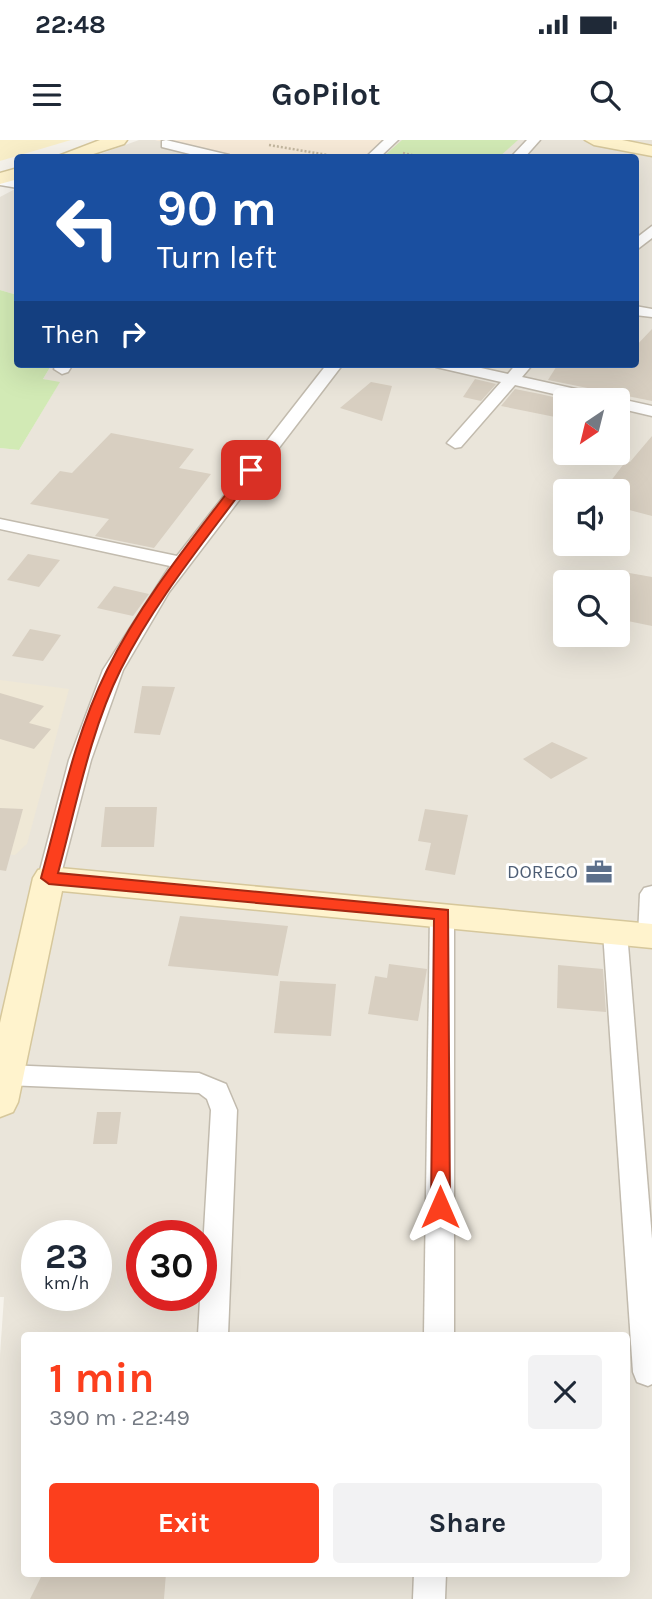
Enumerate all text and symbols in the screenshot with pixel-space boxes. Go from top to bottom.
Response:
text: 22:48 [35,9,106,40]
icon: menu [28,76,66,114]
text: GoPilot [271,76,381,113]
icon: search [586,76,624,114]
text: 90 m [157,180,277,237]
icon: left [42,182,133,273]
text: Turn left [157,239,277,276]
icon: right [114,315,152,353]
text: Then [42,319,100,350]
north arrow [553,388,630,466]
map controls [553,388,630,647]
pin [221,440,281,500]
icon: arrive [232,451,270,489]
button: sound [553,479,630,556]
button: search [553,570,630,647]
office icon: DORECO [584,857,614,887]
place label: DORECO [507,861,578,883]
position arrow [403,1170,477,1244]
speed limit sign: 30 [126,1220,217,1311]
text: 23 [45,1236,88,1277]
text: km/h [44,1272,89,1294]
text: 1 min [49,1353,154,1403]
button: close [528,1355,602,1429]
text: 390 m · 22:49 [49,1404,190,1431]
button: Exit [49,1483,319,1563]
button: Share [333,1483,602,1563]

